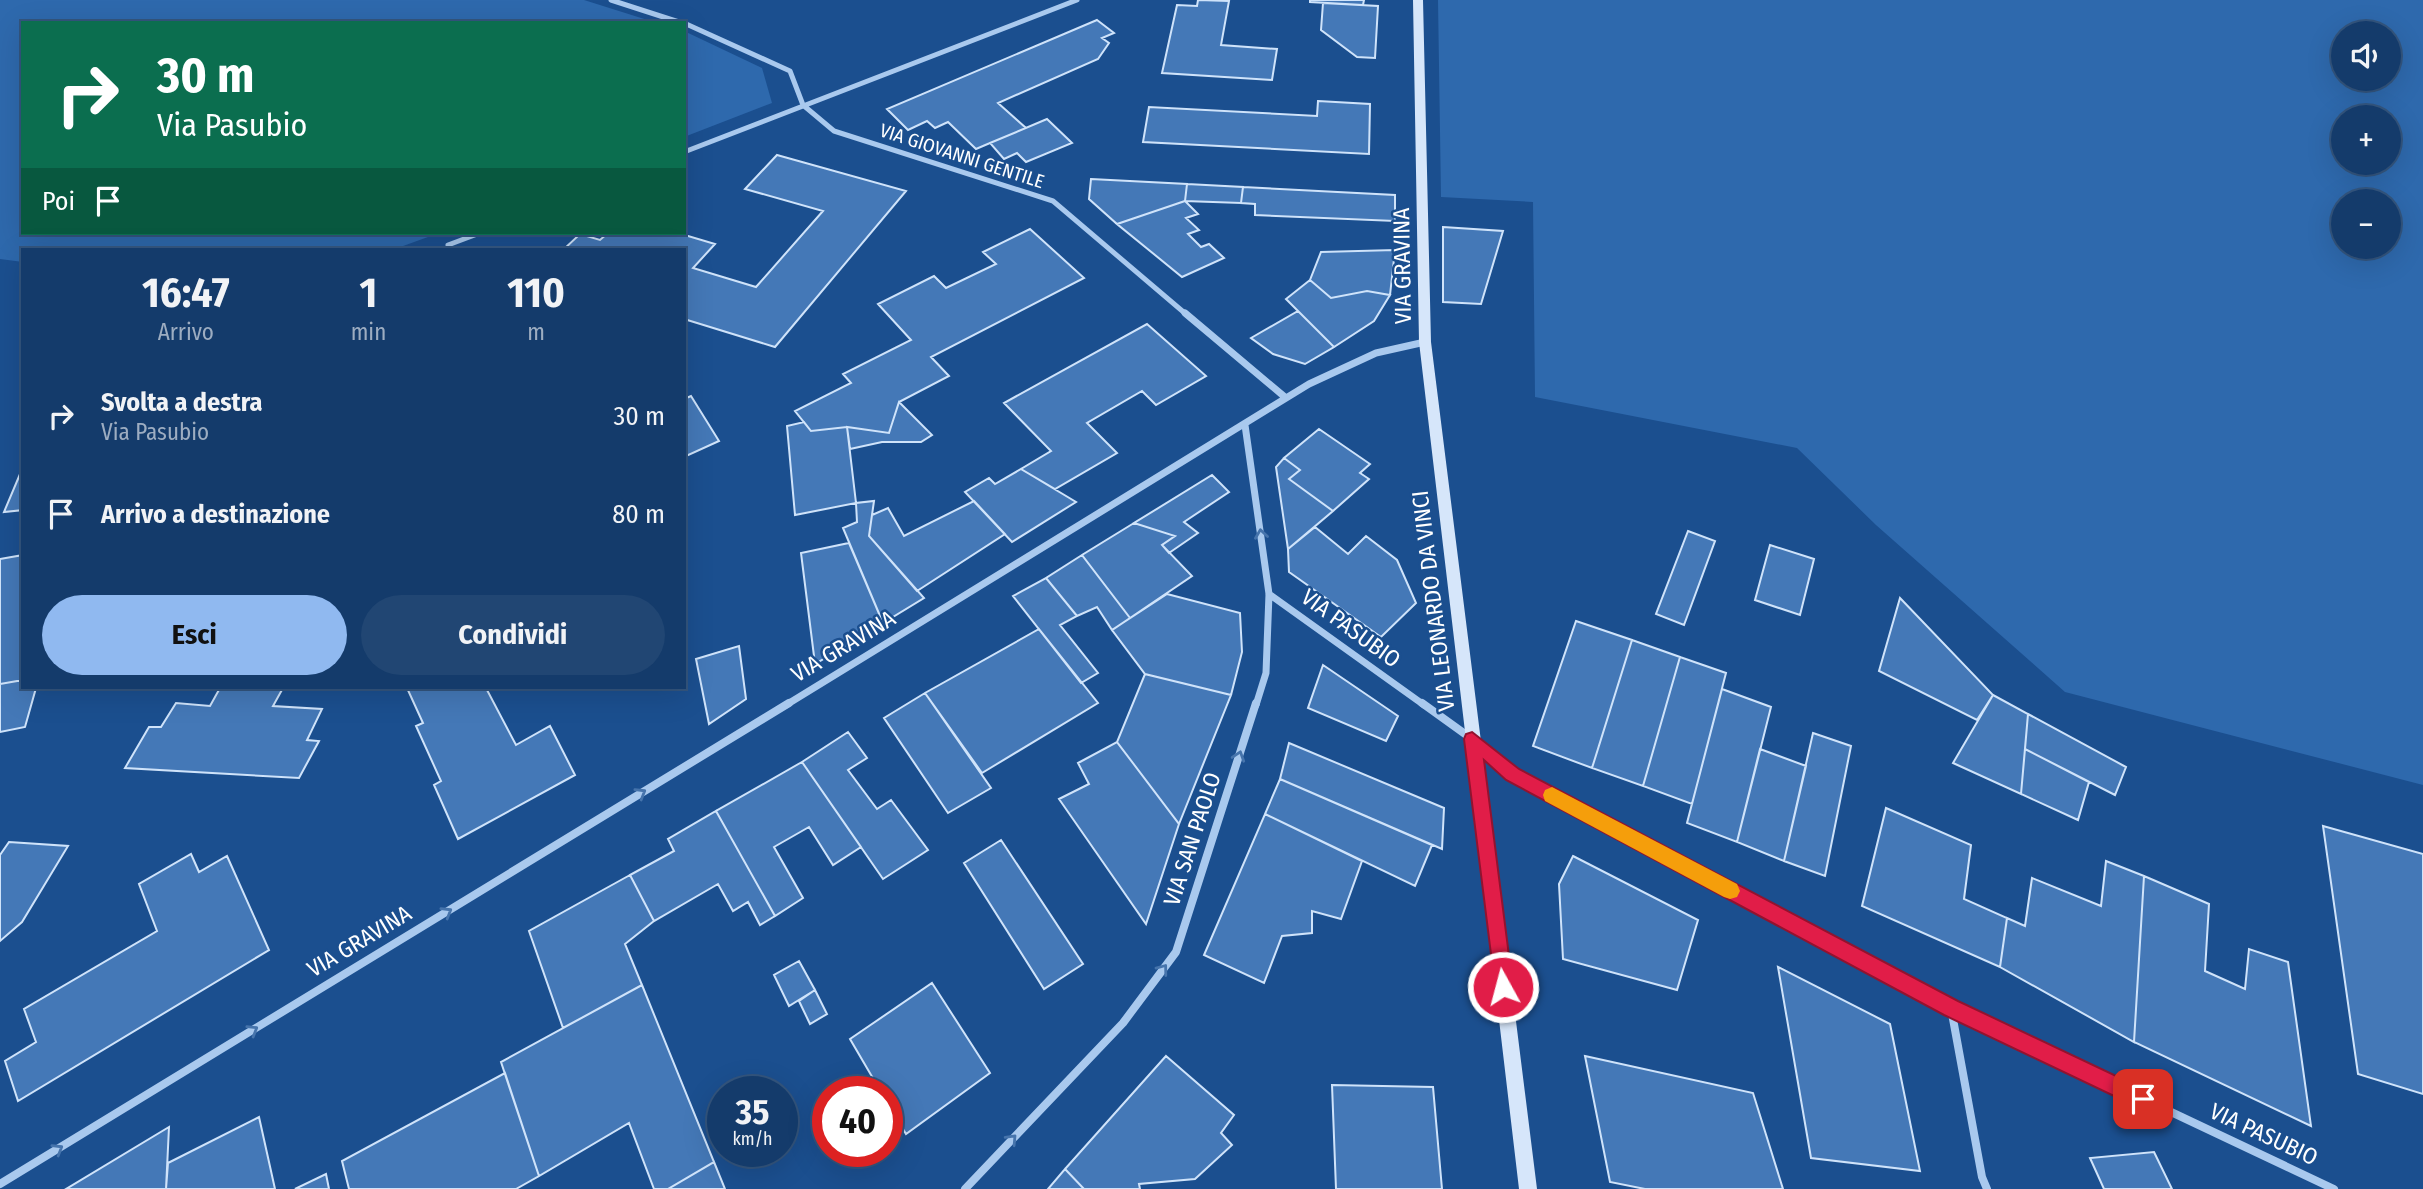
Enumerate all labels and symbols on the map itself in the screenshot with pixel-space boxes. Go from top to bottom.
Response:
street label: VIA GIOVANNI GENTILE [877,119,1047,193]
street label: VIA GRAVINA [1387,207,1417,325]
street label: VIA LEONARDO DA VINCI [1406,489,1460,713]
one-way arrow [1254,528,1269,539]
street label: VIA PASUBIO [1296,583,1406,673]
street label: VIA GRAVINA [786,604,900,688]
one-way arrow [1231,751,1245,763]
street label: VIA SAN PAOLO [1157,769,1227,909]
one-way arrow [634,789,647,802]
street label: VIA GRAVINA [302,899,416,983]
one-way arrow [439,907,452,920]
position arrow [1466,950,1540,1024]
one-way arrow [1154,965,1167,977]
one-way arrow [245,1026,258,1039]
pin [2113,1069,2173,1129]
speed limit sign: 40 [812,1076,903,1167]
street label: VIA PASUBIO [2206,1097,2322,1171]
one-way arrow [1004,1135,1017,1148]
one-way arrow [51,1144,64,1157]

